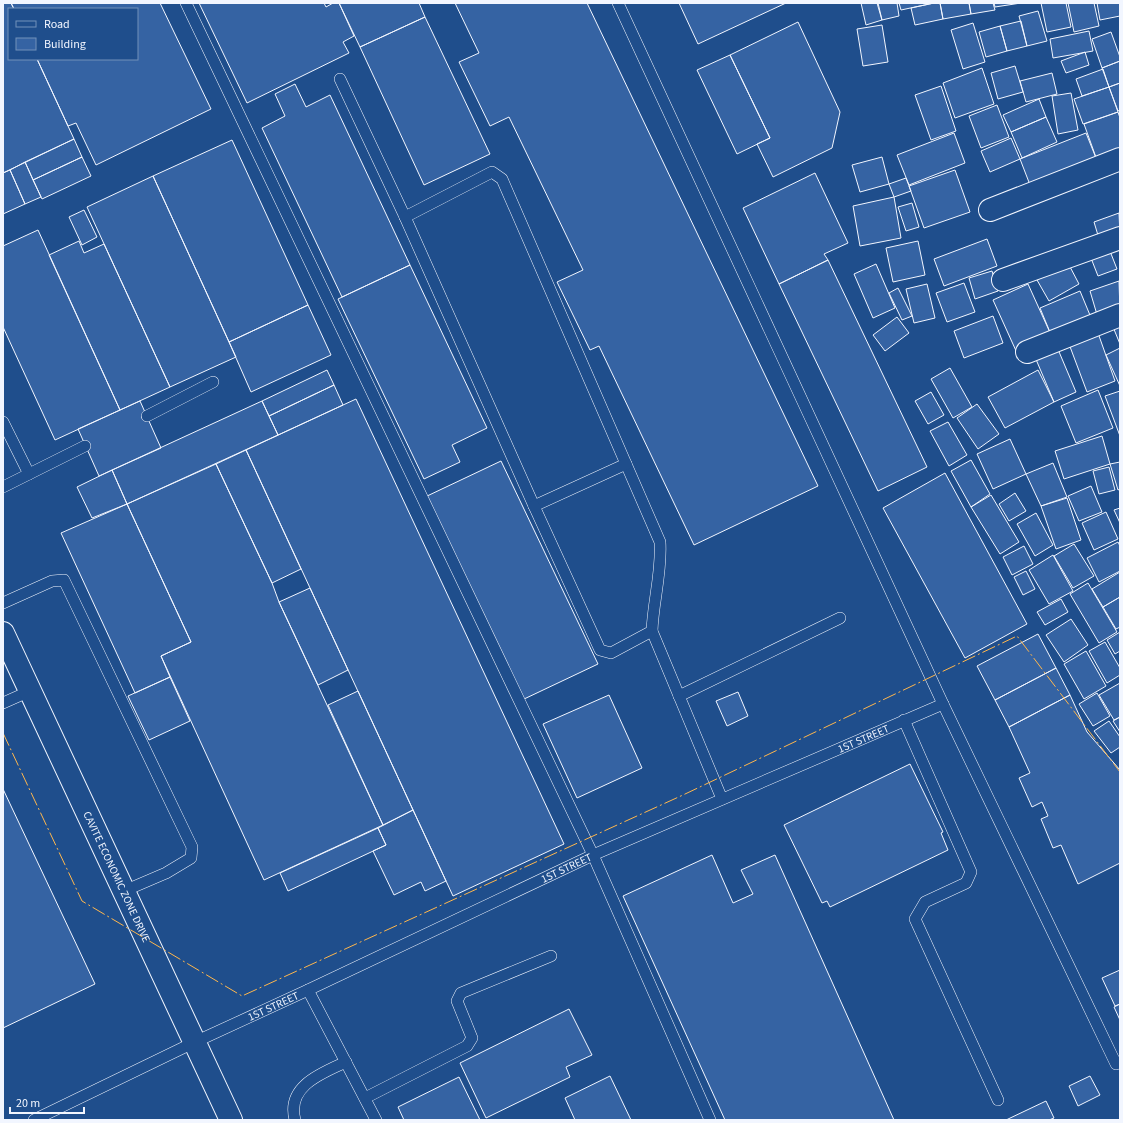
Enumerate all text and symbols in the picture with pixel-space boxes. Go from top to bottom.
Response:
legend [8,8,138,60]
text: Road [44,16,70,33]
text: Building [44,36,86,53]
street label: 1ST STREET [835,721,891,756]
street label: CAVITE ECONOMIC ZONE DRIVE [80,809,154,945]
street label: 1ST STREET [538,849,594,886]
street label: 1ST STREET [245,988,301,1024]
scale bar [10,1089,84,1115]
text: 20 m [16,1095,40,1112]

